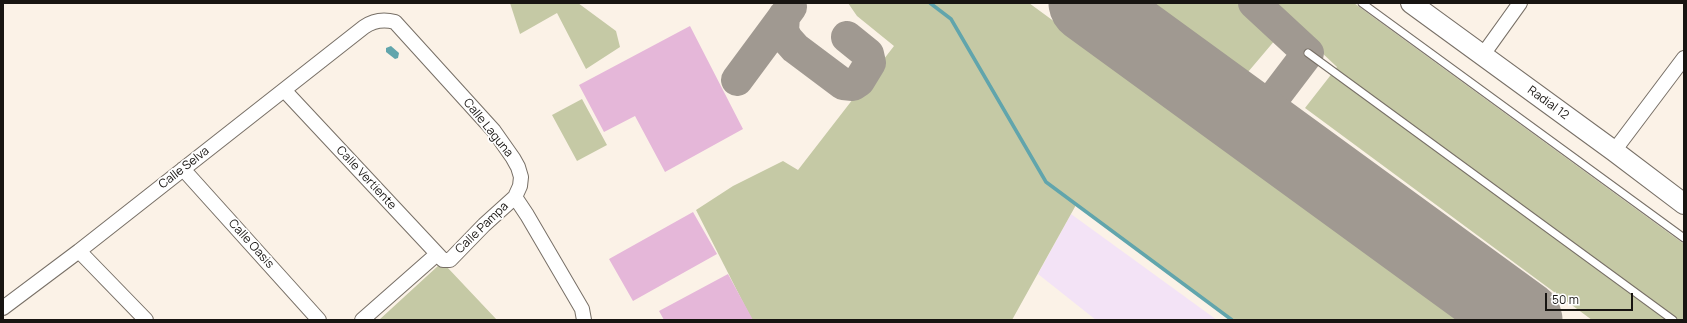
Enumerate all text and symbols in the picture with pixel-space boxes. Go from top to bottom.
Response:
street label: Radial 12 [1525,83,1571,123]
street label: Calle Laguna [460,96,516,160]
street label: Calle Vertiente [333,143,399,213]
street label: Calle Selva [156,144,212,192]
street label: Calle Pampa [453,199,511,257]
street label: Calle Oasis [225,217,277,271]
scale bar [1547,285,1635,311]
text: 50 m [1552,291,1579,308]

